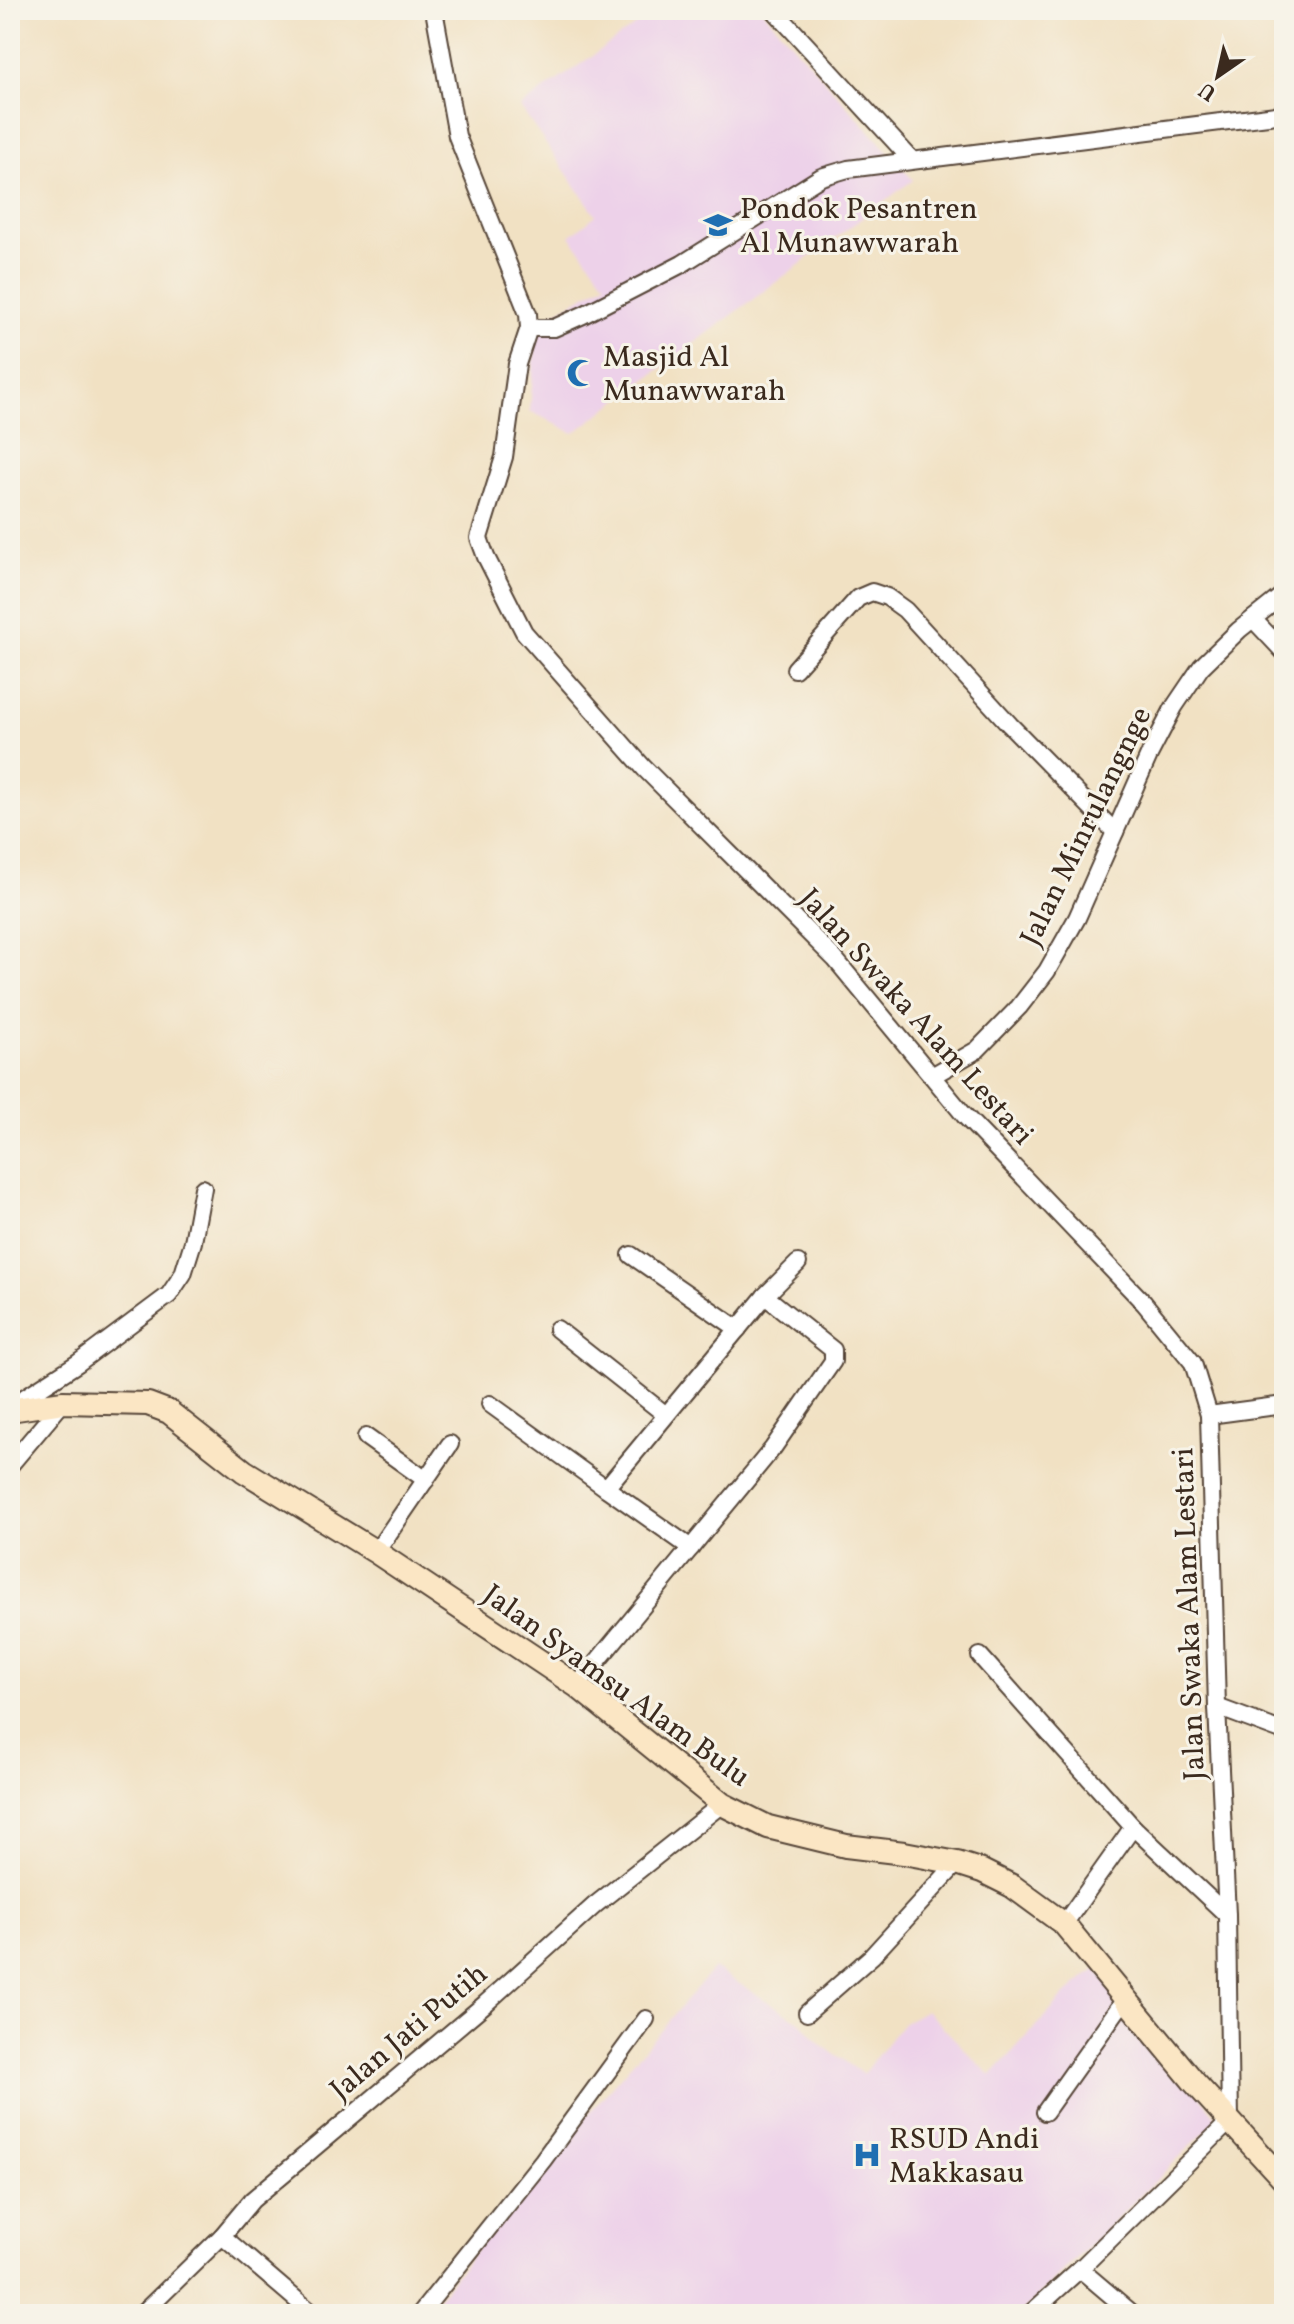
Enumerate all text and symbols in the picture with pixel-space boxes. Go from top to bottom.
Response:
north arrow [1178,36,1258,116]
text: U [1193,73,1223,108]
place label: Pondok Pesantren Al Munawwarah [740,189,978,265]
school or university icon: Pondok Pesantren Al Munawwarah [703,210,733,240]
place label: Masjid Al Munawwarah [603,337,786,413]
mosque icon: Masjid Al Munawwarah [566,358,596,388]
street label: Jalan Minrulangnge [1011,700,1163,954]
street label: Jalan Swaka Alam Lestari [788,879,1043,1155]
street label: Jalan Swaka Alam Lestari [1163,1447,1217,1781]
street label: Jalan Syamsu Alam Bulu [473,1575,758,1798]
street label: Jalan Jati Putih [321,1954,497,2111]
place label: RSUD Andi Makkasau [889,2119,1039,2195]
hospital icon: RSUD Andi Makkasau [852,2140,882,2170]

